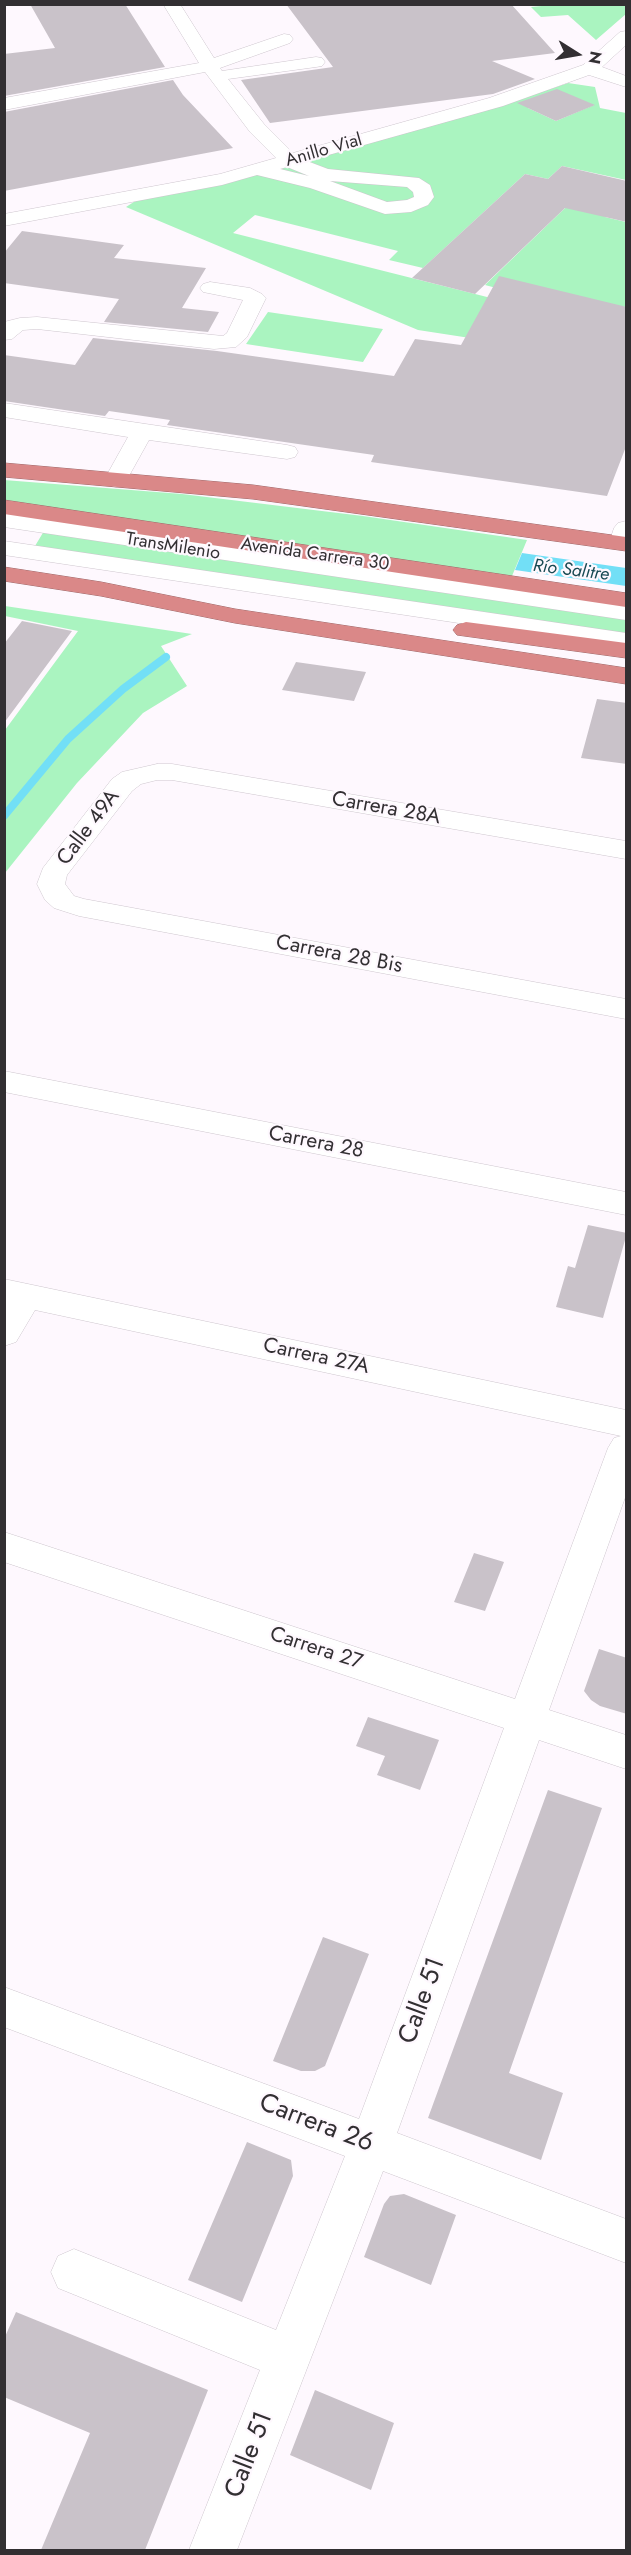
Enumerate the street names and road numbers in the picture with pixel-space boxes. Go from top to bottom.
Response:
street label: Anillo Vial [283,130,365,172]
street label: TransMilenio [124,529,222,565]
street label: Avenida Carrera 30 [239,534,391,576]
street label: Calle 49A [52,785,126,871]
street label: Carrera 28A [330,787,442,831]
street label: Carrera 28 Bis [274,930,404,980]
street label: Carrera 28 [266,1121,366,1165]
street label: Carrera 27A [261,1333,371,1381]
street label: Carrera 27 [266,1622,366,1676]
street label: Calle 51 [393,1953,453,2049]
street label: Carrera 26 [254,2088,378,2160]
street label: Calle 51 [219,2407,281,2503]

